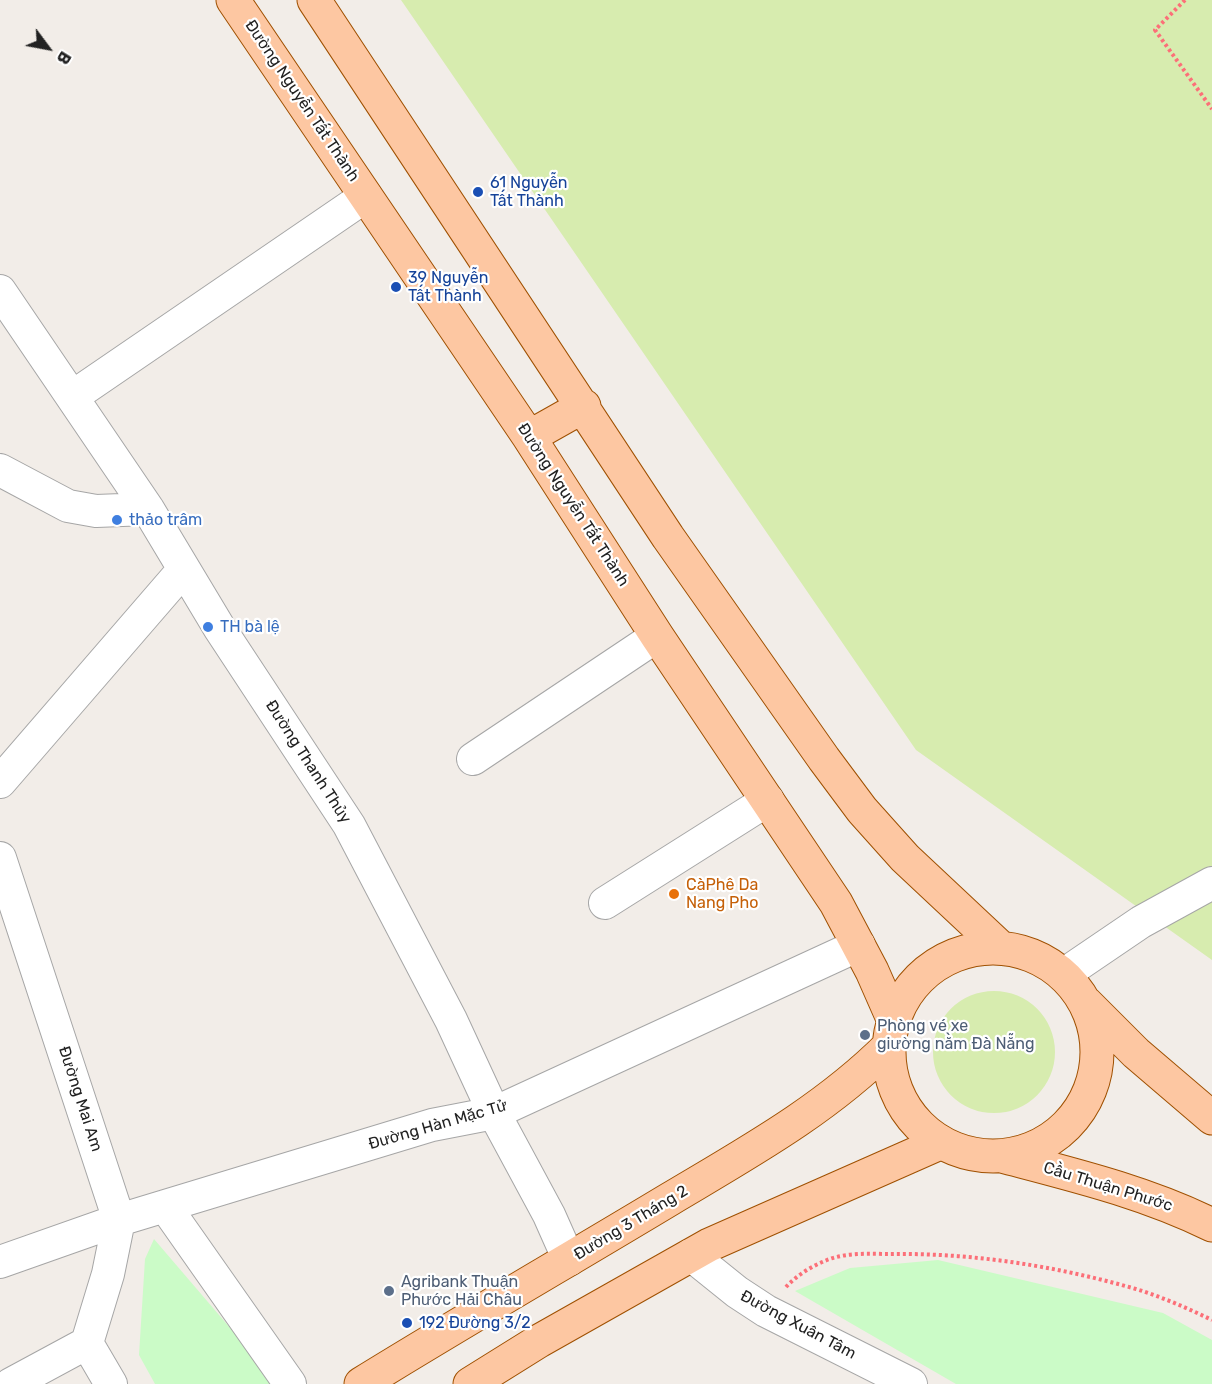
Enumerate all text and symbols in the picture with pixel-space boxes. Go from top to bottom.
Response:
street label: Đường Nguyễn Tất Thành [241,17,363,185]
north arrow [18,18,78,78]
text: B [53,48,75,68]
place label: 61 Nguyễn Tất Thành [490,173,568,211]
marker: 61 Nguyễn Tất Thành [471,185,485,199]
place label: 39 Nguyễn Tất Thành [408,268,489,306]
marker: 39 Nguyễn Tất Thành [389,280,403,294]
street label: Đường Nguyễn Tất Thành [513,420,633,590]
place label: thảo trâm [129,510,202,530]
marker: thảo trâm [110,513,124,527]
place label: TH bà lệ [220,617,280,637]
marker: TH bà lệ [201,620,215,634]
street label: Đường Thanh Thủy [261,697,355,827]
place label: CàPhê Da Nang Pho [686,875,758,913]
marker: CàPhê Da Nang Pho [667,887,681,901]
place label: Phòng vé xe giường nằm Đà Nẵng [877,1016,1035,1054]
marker: Phòng vé xe giường nằm Đà Nẵng [858,1028,872,1042]
street label: Đường Mai Am [54,1044,106,1154]
street label: Đường Hàn Mặc Tử [366,1096,510,1154]
street label: Cầu Thuận Phước [1041,1158,1175,1216]
street label: Đường 3 Tháng 2 [571,1182,691,1264]
place label: Agribank Thuận Phước Hải Châu [401,1272,522,1310]
marker: Agribank Thuận Phước Hải Châu [382,1284,396,1298]
street label: Đường Xuân Tâm [737,1286,859,1364]
place label: 192 Đường 3/2 [419,1313,531,1333]
marker: 192 Đường 3/2 [400,1316,414,1330]

